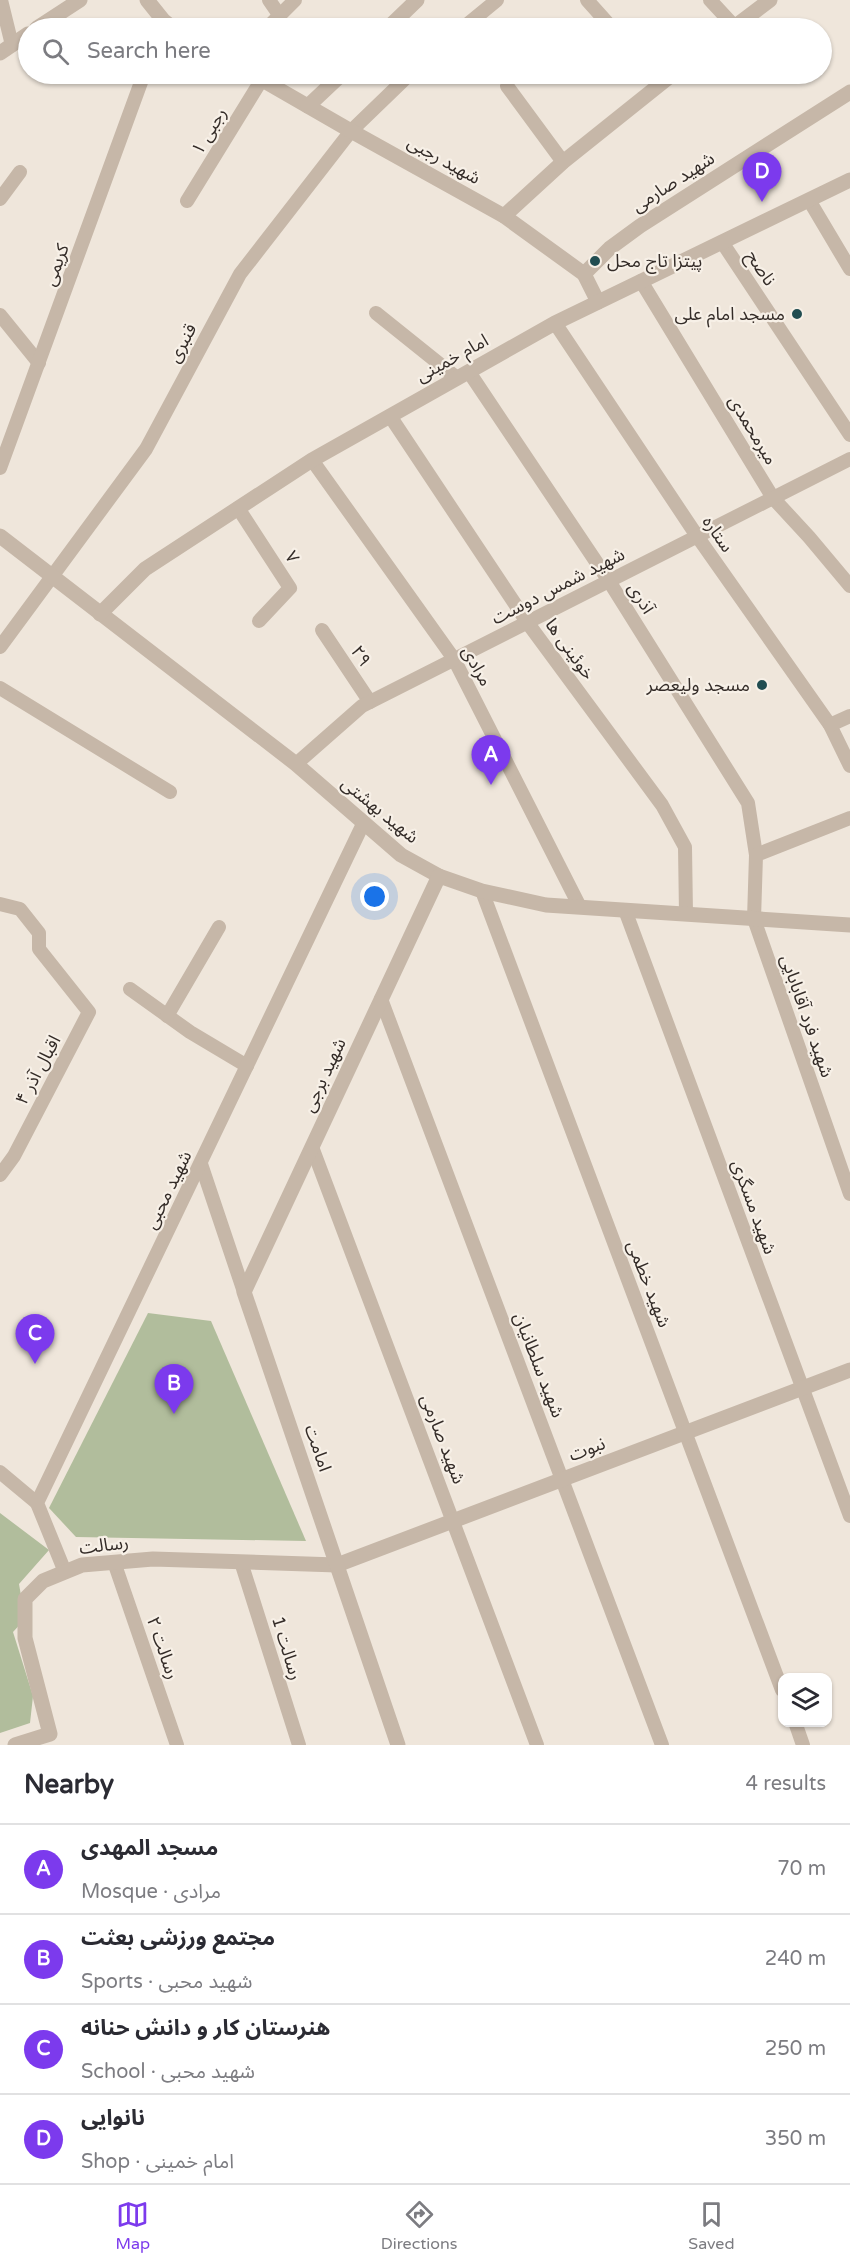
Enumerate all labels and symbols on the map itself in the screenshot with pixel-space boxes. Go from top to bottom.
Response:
street label: رجبی ۱ [186,104,232,158]
street label: شهید رجبی [404,131,484,189]
street label: شهید صارمی [627,147,719,217]
pin: D [742,152,782,202]
street label: کریمی [38,240,74,289]
street label: ناصح [740,246,781,291]
place label: پیتزا تاج محل [607,250,702,274]
marker: پیتزا تاج محل [588,254,602,268]
place label: مسجد امام علی [674,303,785,328]
marker: مسجد امام علی [790,307,804,321]
street label: قنبری [163,320,201,366]
street label: امام خمینی [412,329,494,390]
street label: میرمحمدی [724,391,782,469]
street label: ستاره [698,512,738,556]
street label: شهید شمس دوست [488,543,628,629]
street label: ۷ [280,547,304,567]
street label: آذری [623,578,659,618]
street label: خوئینی ها [540,614,600,684]
street label: ۲۹ [346,641,376,671]
street label: مرادی [457,642,497,690]
place label: مسجد ولیعصر [646,674,750,696]
marker: مسجد ولیعصر [755,678,769,692]
pin: A [472,736,510,785]
street label: شهید بهشتی [337,772,423,848]
your location [360,882,389,911]
street label: شهید فرد آقابابایی [776,952,838,1080]
street label: اقبال آذر ۴ [11,1032,65,1108]
street label: شهید برجی [297,1034,351,1116]
street label: شهید محبی [140,1147,196,1233]
street label: شهید مسگری [727,1157,781,1257]
street label: شهید خطمی [622,1237,676,1331]
street label: شهید سلطانیان [509,1309,569,1421]
pin: C [15,1314,54,1364]
pin: B [154,1364,194,1414]
street label: شهید صارمی [416,1391,470,1487]
street label: امامت [300,1422,336,1474]
street label: نبوت [566,1432,608,1466]
street label: رسالت [78,1531,130,1559]
street label: رسالت 1 [267,1613,307,1683]
street label: رسالت ۲ [142,1614,184,1682]

